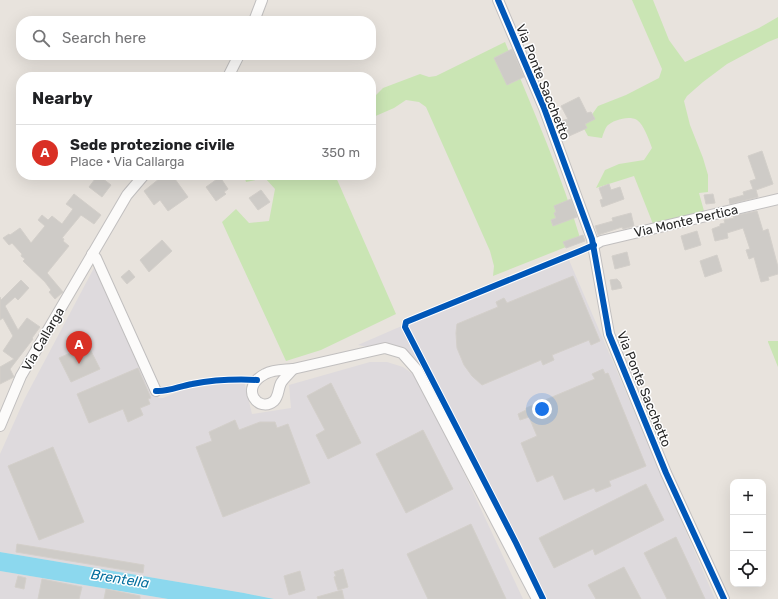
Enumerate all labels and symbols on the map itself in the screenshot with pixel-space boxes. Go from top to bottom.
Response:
street label: Via Ponte Sacchetto [513,22,573,142]
street label: Via Monte Pertica [633,202,739,240]
street label: Via Callarga [19,304,68,374]
street label: Via Ponte Sacchetto [614,329,674,449]
pin: A [66,331,92,364]
your location [532,399,552,419]
water label: Brentella [90,566,150,592]

